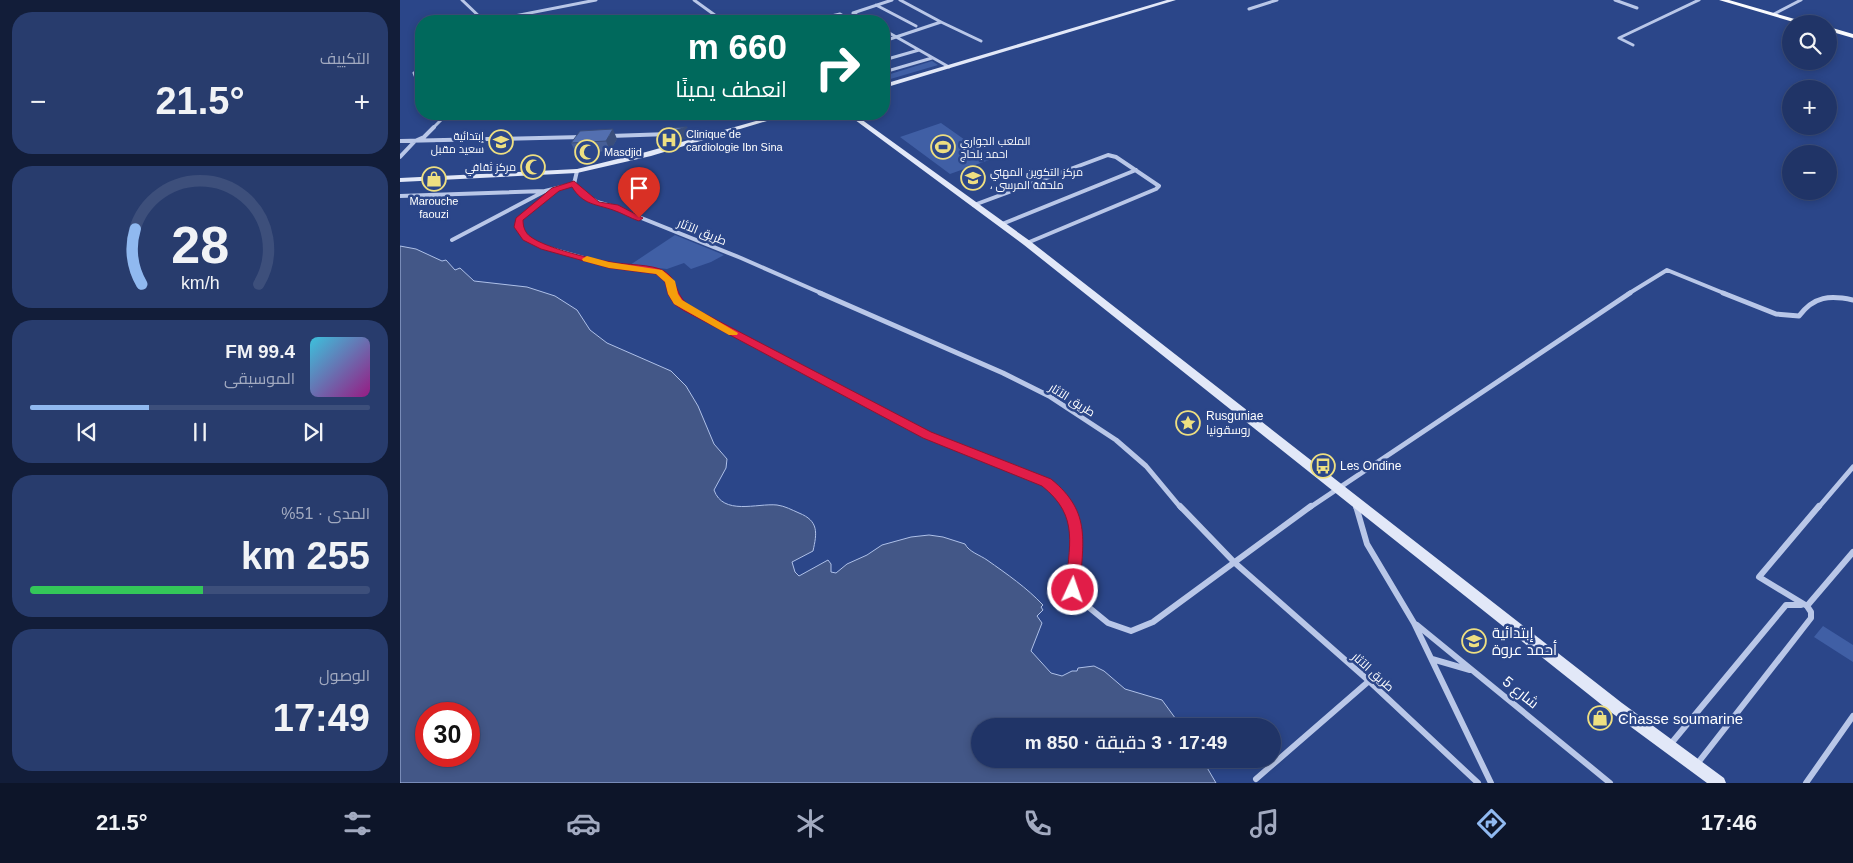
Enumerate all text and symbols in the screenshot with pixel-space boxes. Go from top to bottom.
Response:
map controls [1782,15,1837,200]
button: search [1782,15,1837,70]
text: 660 m [688,27,787,66]
icon: right [805,35,870,100]
text: التكييف [320,50,370,67]
text: انعطف يمينًا [675,77,787,102]
text: 21.5° [155,80,245,122]
button: + [1782,80,1837,135]
text: − [30,86,46,117]
text: + [354,86,370,117]
hospital icon: Clinique de cardiologie Ibn Sina [656,127,682,153]
place label: Clinique de cardiologie Ibn Sina [686,128,784,153]
school or university icon: إبتدائية سعيد مقبل [488,129,514,155]
place label: إبتدائية سعيد مقبل [431,130,484,156]
sports icon: الملعب الجواري احمد بلحاج [930,134,956,160]
place label: الملعب الجواري احمد بلحاج [960,135,1031,162]
mosque icon: Masdjid [574,139,600,165]
button: − [1782,145,1837,200]
place label: Masdjid [604,146,642,158]
mosque icon: مركز ثقافي [520,154,546,180]
place label: مركز ثقافي [465,161,516,176]
school or university icon: مركز التكوين المهني ، ملحقة المرسى [960,165,986,191]
shop icon: Marouche faouzi [421,166,447,192]
place label: مركز التكوين المهني ، ملحقة المرسى [990,166,1083,192]
pin [618,167,660,218]
icon: arrive [625,174,653,202]
place label: Marouche faouzi [410,195,458,220]
street label: طريق الآثار [675,215,729,248]
text: 28 [171,216,229,274]
text: km/h [181,273,219,293]
text: 99.4 FM [225,341,295,362]
text: الموسيقى [224,370,295,387]
street label: طريق الآثار [1046,380,1098,420]
place label: Rusguniae روسقونيا [1206,409,1264,437]
place icon: Rusguniae روسقونيا [1175,410,1201,436]
icon: previous [73,418,101,446]
icon: pause [186,418,214,446]
icon: next [299,418,327,446]
bus stop icon: Les Ondine [1310,453,1336,479]
place label: Les Ondine [1340,459,1402,473]
text: المدى · 51% [281,505,370,522]
text: 255 km [241,535,370,577]
position arrow [1046,563,1098,615]
place label: إبتدائية أحمد عروة [1492,624,1557,659]
school or university icon: إبتدائية أحمد عروة [1461,628,1487,654]
street label: طريق الآثار [1348,649,1397,695]
text: الوصول [319,667,370,684]
street label: شارع 5 [1498,672,1543,714]
text: 17:49 [273,697,370,739]
speed limit sign: 30 [415,702,480,767]
shop icon: Chasse soumarine [1587,705,1613,731]
place label: Chasse soumarine [1618,710,1743,727]
text: 17:49 · 3 دقيقة · 850 m [1025,732,1227,753]
icon: filters [340,806,375,841]
icon: car [566,806,601,841]
icon: climate [793,806,828,841]
icon: phone [1020,806,1055,841]
icon: music [1247,806,1282,841]
icon: directions [1474,806,1509,841]
text: 21.5° [96,810,148,835]
text: 17:46 [1701,810,1757,835]

